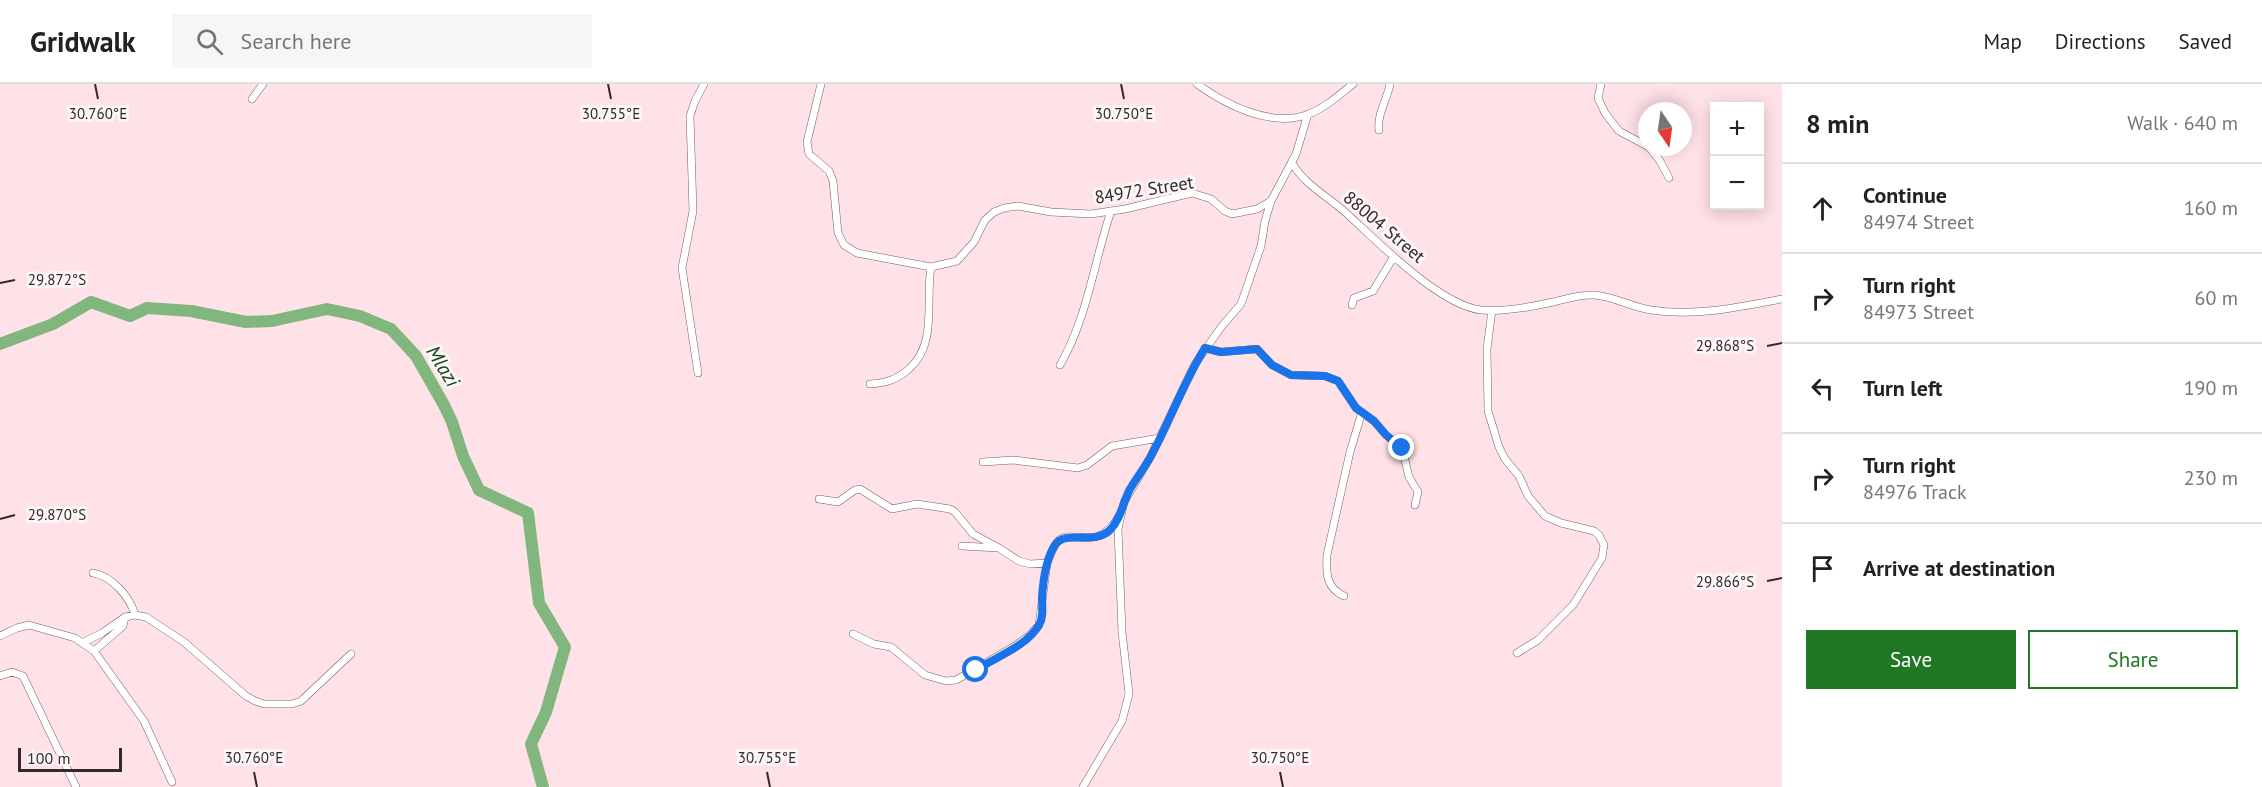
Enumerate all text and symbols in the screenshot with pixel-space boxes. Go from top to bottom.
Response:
search box [172,14,592,68]
text: Gridwalk [30,23,136,60]
icon: search [193,25,226,58]
text: Search here [241,27,352,55]
text: Map [1983,28,2022,55]
text: Directions [2055,28,2146,55]
text: Saved [2179,28,2232,55]
north arrow [1638,102,1692,156]
map controls [1710,102,1764,210]
button: + [1710,102,1764,156]
text: 30.760°E [69,104,127,123]
text: 30.755°E [582,104,640,123]
text: 30.750°E [1095,104,1153,123]
text: 8 min [1806,107,1869,140]
text: Walk · 640 m [2127,110,2238,136]
button: − [1710,156,1764,210]
street label: 84972 Street [1093,170,1195,209]
text: Continue [1863,181,1947,209]
street label: 88004 Street [1339,186,1430,268]
icon: ahead [1806,192,1839,225]
text: 160 m [2184,195,2238,221]
text: 84974 Street [1863,209,1974,235]
text: 29.872°S [28,270,86,289]
text: Turn right [1863,271,1955,299]
icon: right [1806,282,1839,315]
text: 60 m [2195,285,2238,311]
text: 84973 Street [1863,299,1974,325]
text: 29.868°S [1696,336,1754,355]
water label: Mlazi [420,340,466,392]
icon: left [1806,372,1839,405]
text: Turn left [1863,374,1943,402]
text: 190 m [2184,375,2238,401]
route end [1388,434,1414,460]
text: Turn right [1863,451,1955,479]
icon: right [1806,462,1839,495]
text: 230 m [2184,465,2238,491]
text: 84976 Track [1863,479,1967,505]
text: 29.870°S [28,505,86,524]
icon: arrive [1806,552,1839,585]
text: Arrive at destination [1863,554,2055,582]
text: 29.866°S [1696,572,1754,591]
button: Save [1806,630,2016,689]
button: Share [2028,630,2238,689]
route start [962,656,988,682]
scale bar [18,745,122,772]
text: 100 m [27,748,70,768]
text: 30.760°E [225,748,283,767]
text: 30.755°E [738,748,796,767]
text: 30.750°E [1251,748,1309,767]

